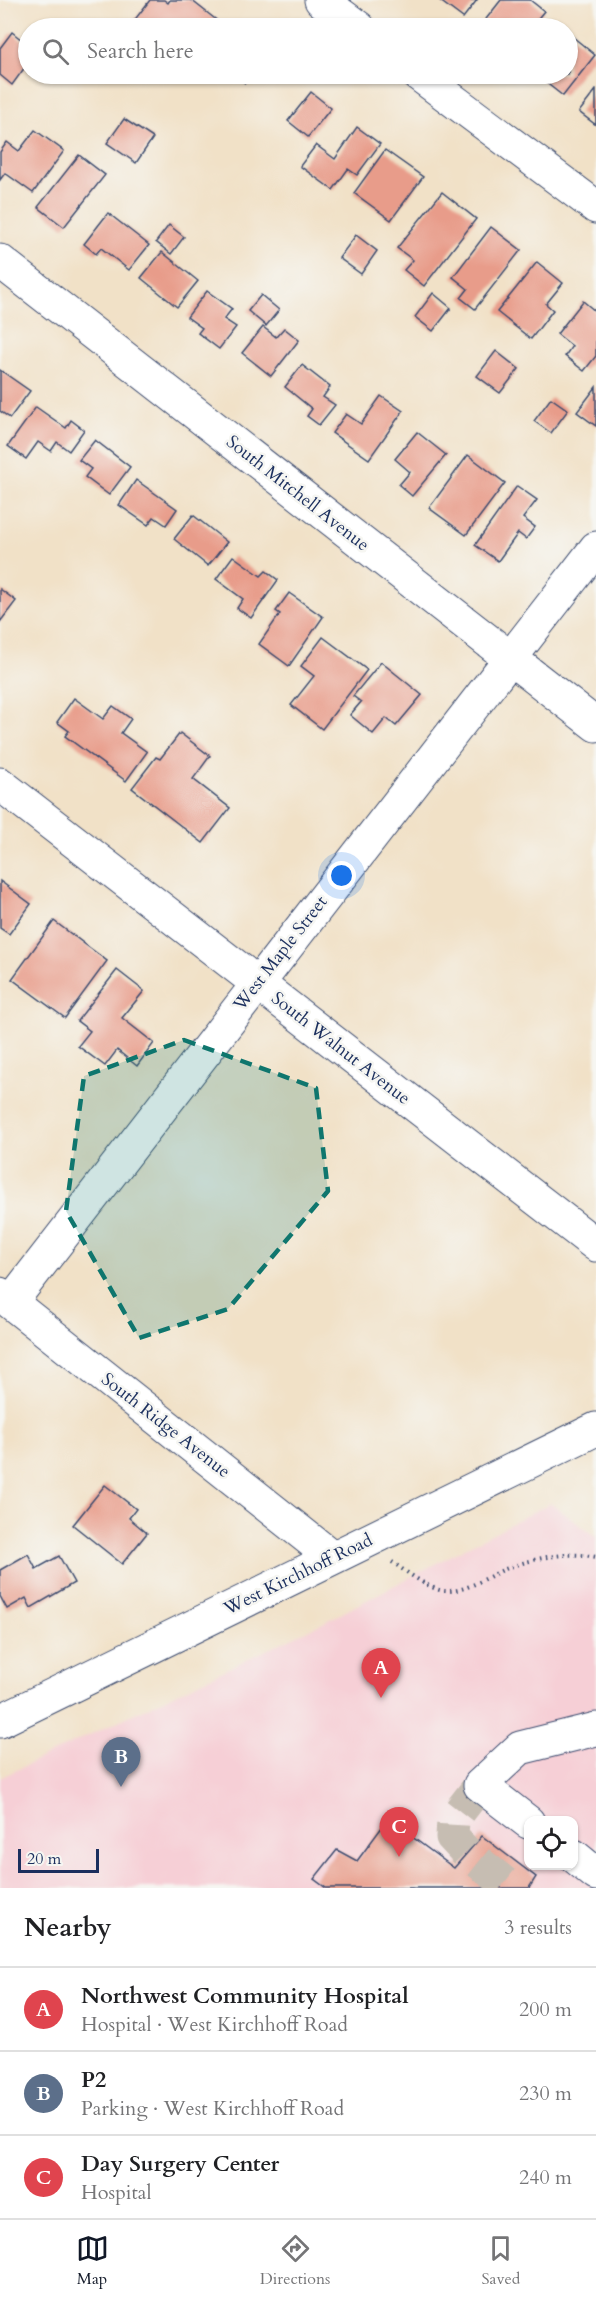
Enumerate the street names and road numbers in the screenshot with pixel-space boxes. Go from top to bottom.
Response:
street label: South Mitchell Avenue [221,430,374,557]
street label: West Maple Street [227,890,333,1017]
street label: South Walnut Avenue [266,986,415,1111]
street label: South Ridge Avenue [96,1367,235,1484]
street label: West Kirchhoff Road [219,1527,377,1622]

